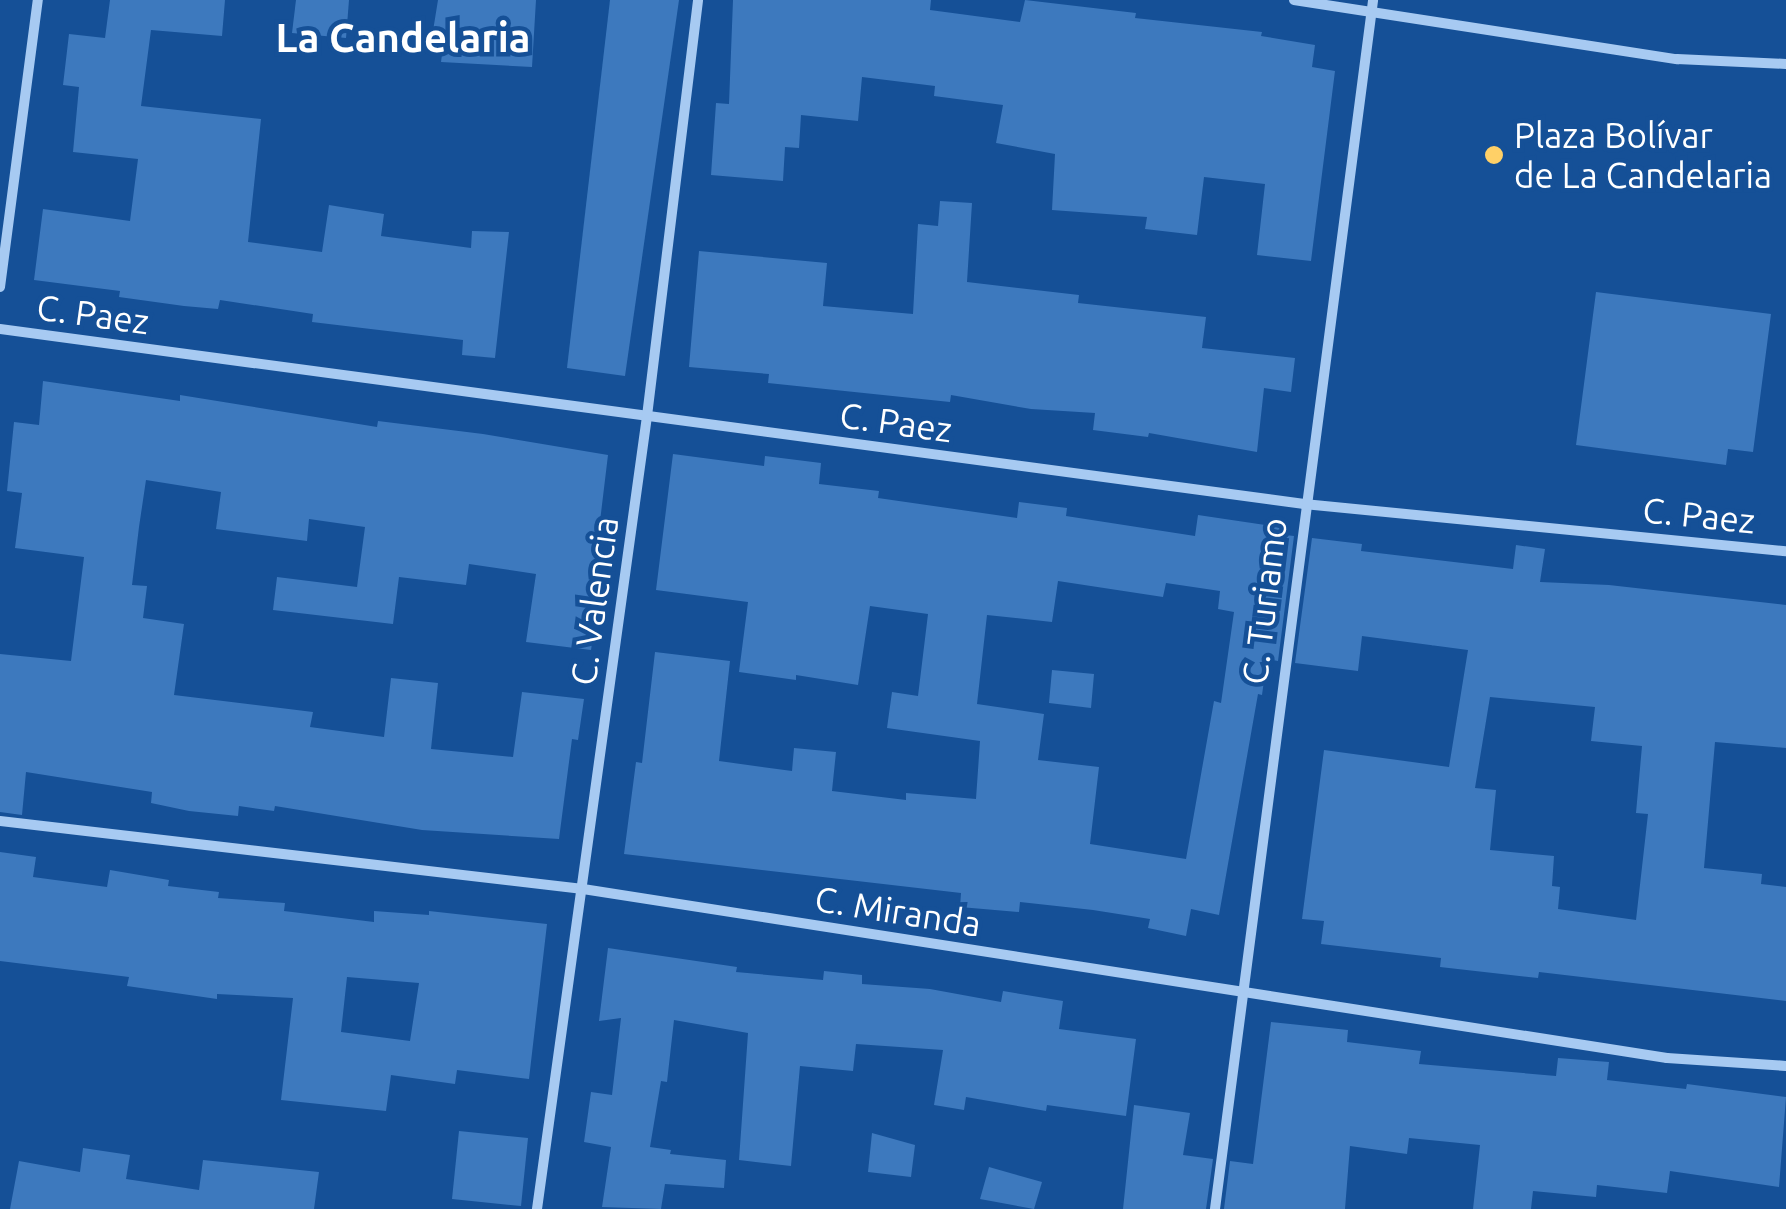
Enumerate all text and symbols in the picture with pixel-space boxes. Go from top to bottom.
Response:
district label: La Candelaria [275,14,531,62]
place label: Plaza Bolívar de La Candelaria [1514,114,1772,196]
marker: Plaza Bolívar de La Candelaria [1483,144,1505,166]
street label: C. Paez [34,285,152,343]
street label: C. Paez [837,393,955,451]
street label: C. Paez [1641,488,1757,542]
street label: C. Valencia [561,514,627,688]
street label: C. Turiamo [1233,515,1295,687]
street label: C. Miranda [812,877,984,945]

